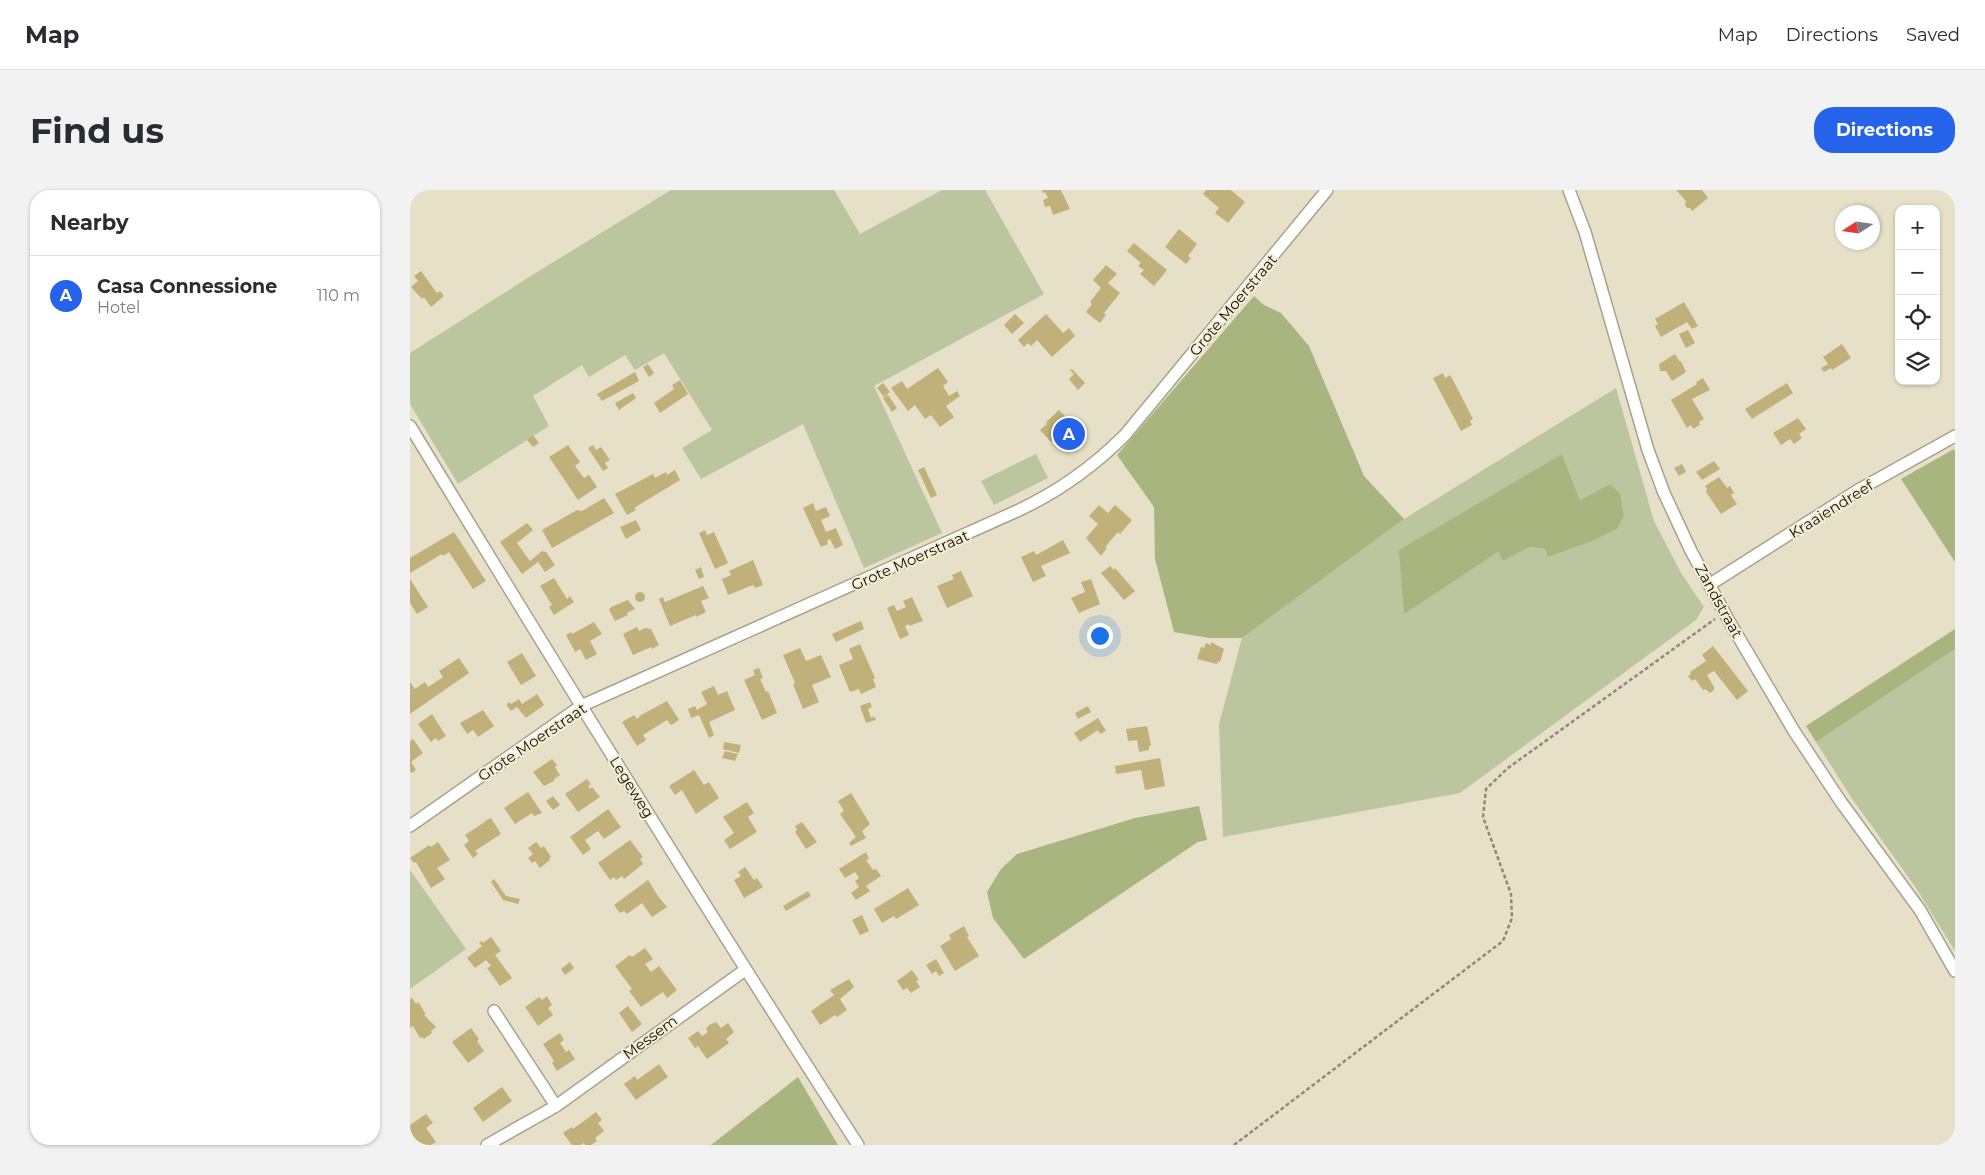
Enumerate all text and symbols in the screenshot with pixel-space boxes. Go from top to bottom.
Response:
text: Map [25,20,79,49]
text: Map [1718,24,1758,46]
text: Directions [1786,24,1878,46]
text: Saved [1906,24,1960,46]
button: Directions [1814,107,1955,153]
text: Find us [30,109,164,152]
north arrow [1835,205,1880,250]
map controls [1895,205,1940,385]
button: + [1895,205,1940,250]
text: Nearby [50,210,129,235]
street label: Grote Moerstraat [1185,250,1281,360]
button: − [1895,250,1940,295]
text: Casa Connessione [97,275,277,298]
text: A [60,286,72,305]
text: 110 m [317,286,360,305]
button: locate [1895,295,1940,340]
text: Hotel [97,298,140,317]
button: layers [1895,340,1940,385]
pin: A [1053,415,1085,453]
street label: Kraaiendreef [1785,475,1878,543]
street label: Grote Moerstraat [848,525,972,595]
street label: Zandstraat [1691,561,1747,641]
your location [1087,623,1113,649]
street label: Grote Moerstraat [474,699,590,785]
street label: Legeweg [606,753,658,821]
street label: Messem [619,1011,681,1063]

